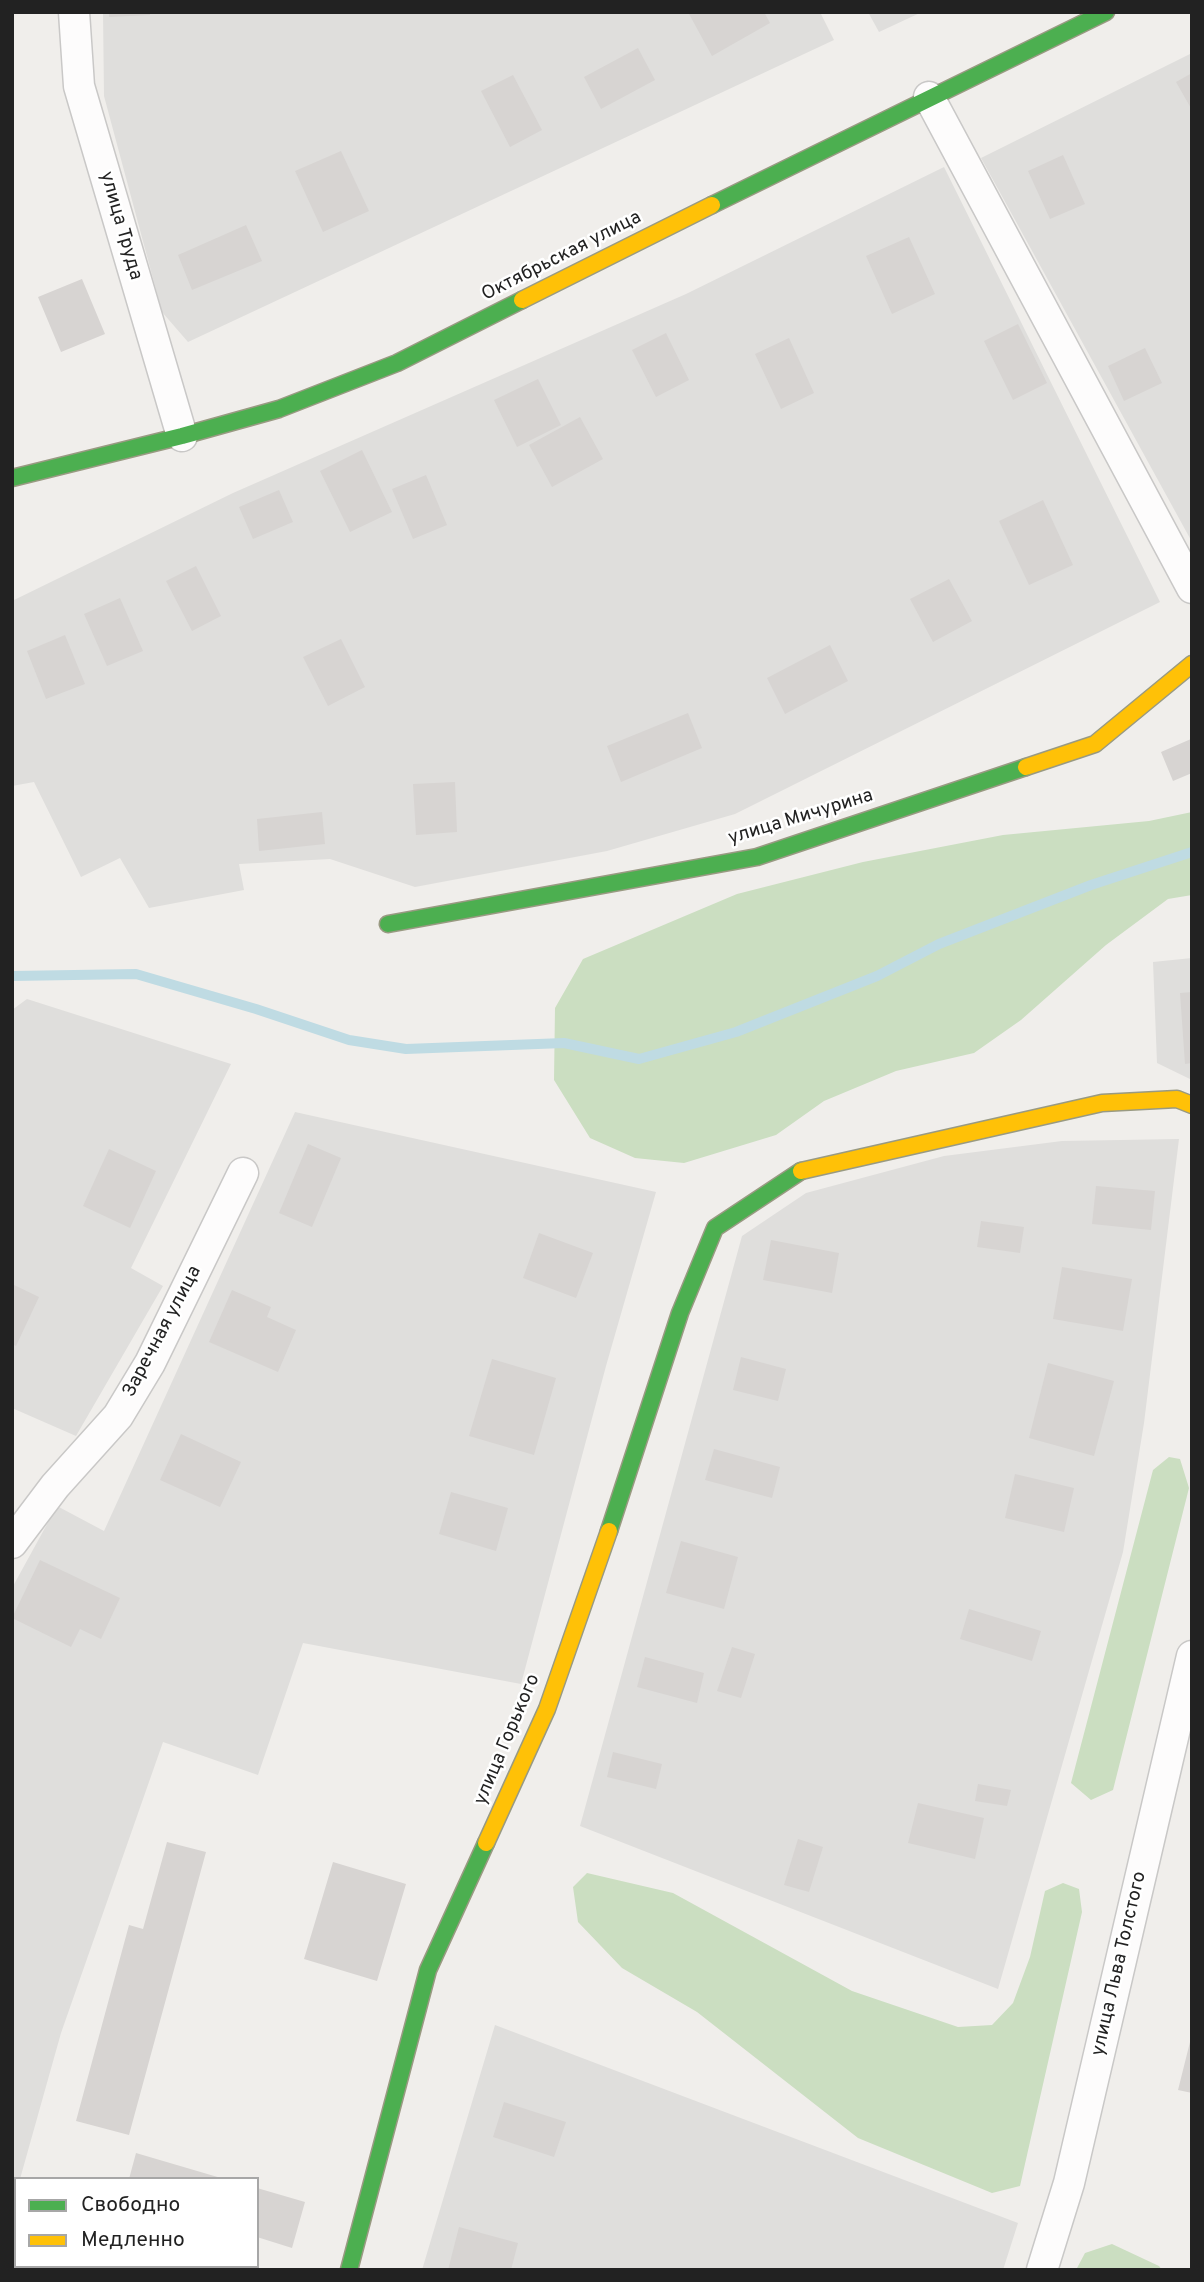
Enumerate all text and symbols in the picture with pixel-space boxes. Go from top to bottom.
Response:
street label: улица Труда [94,169,146,283]
street label: Октябрьская улица [478,207,646,307]
street label: улица Мичурина [726,785,876,851]
street label: Заречная улица [119,1262,207,1402]
street label: улица Горького [470,1671,546,1809]
street label: улица Льва Толстого [1088,1870,1152,2058]
legend [14,2177,259,2268]
text: Свободно [81,2192,180,2219]
text: Медленно [81,2227,185,2254]

